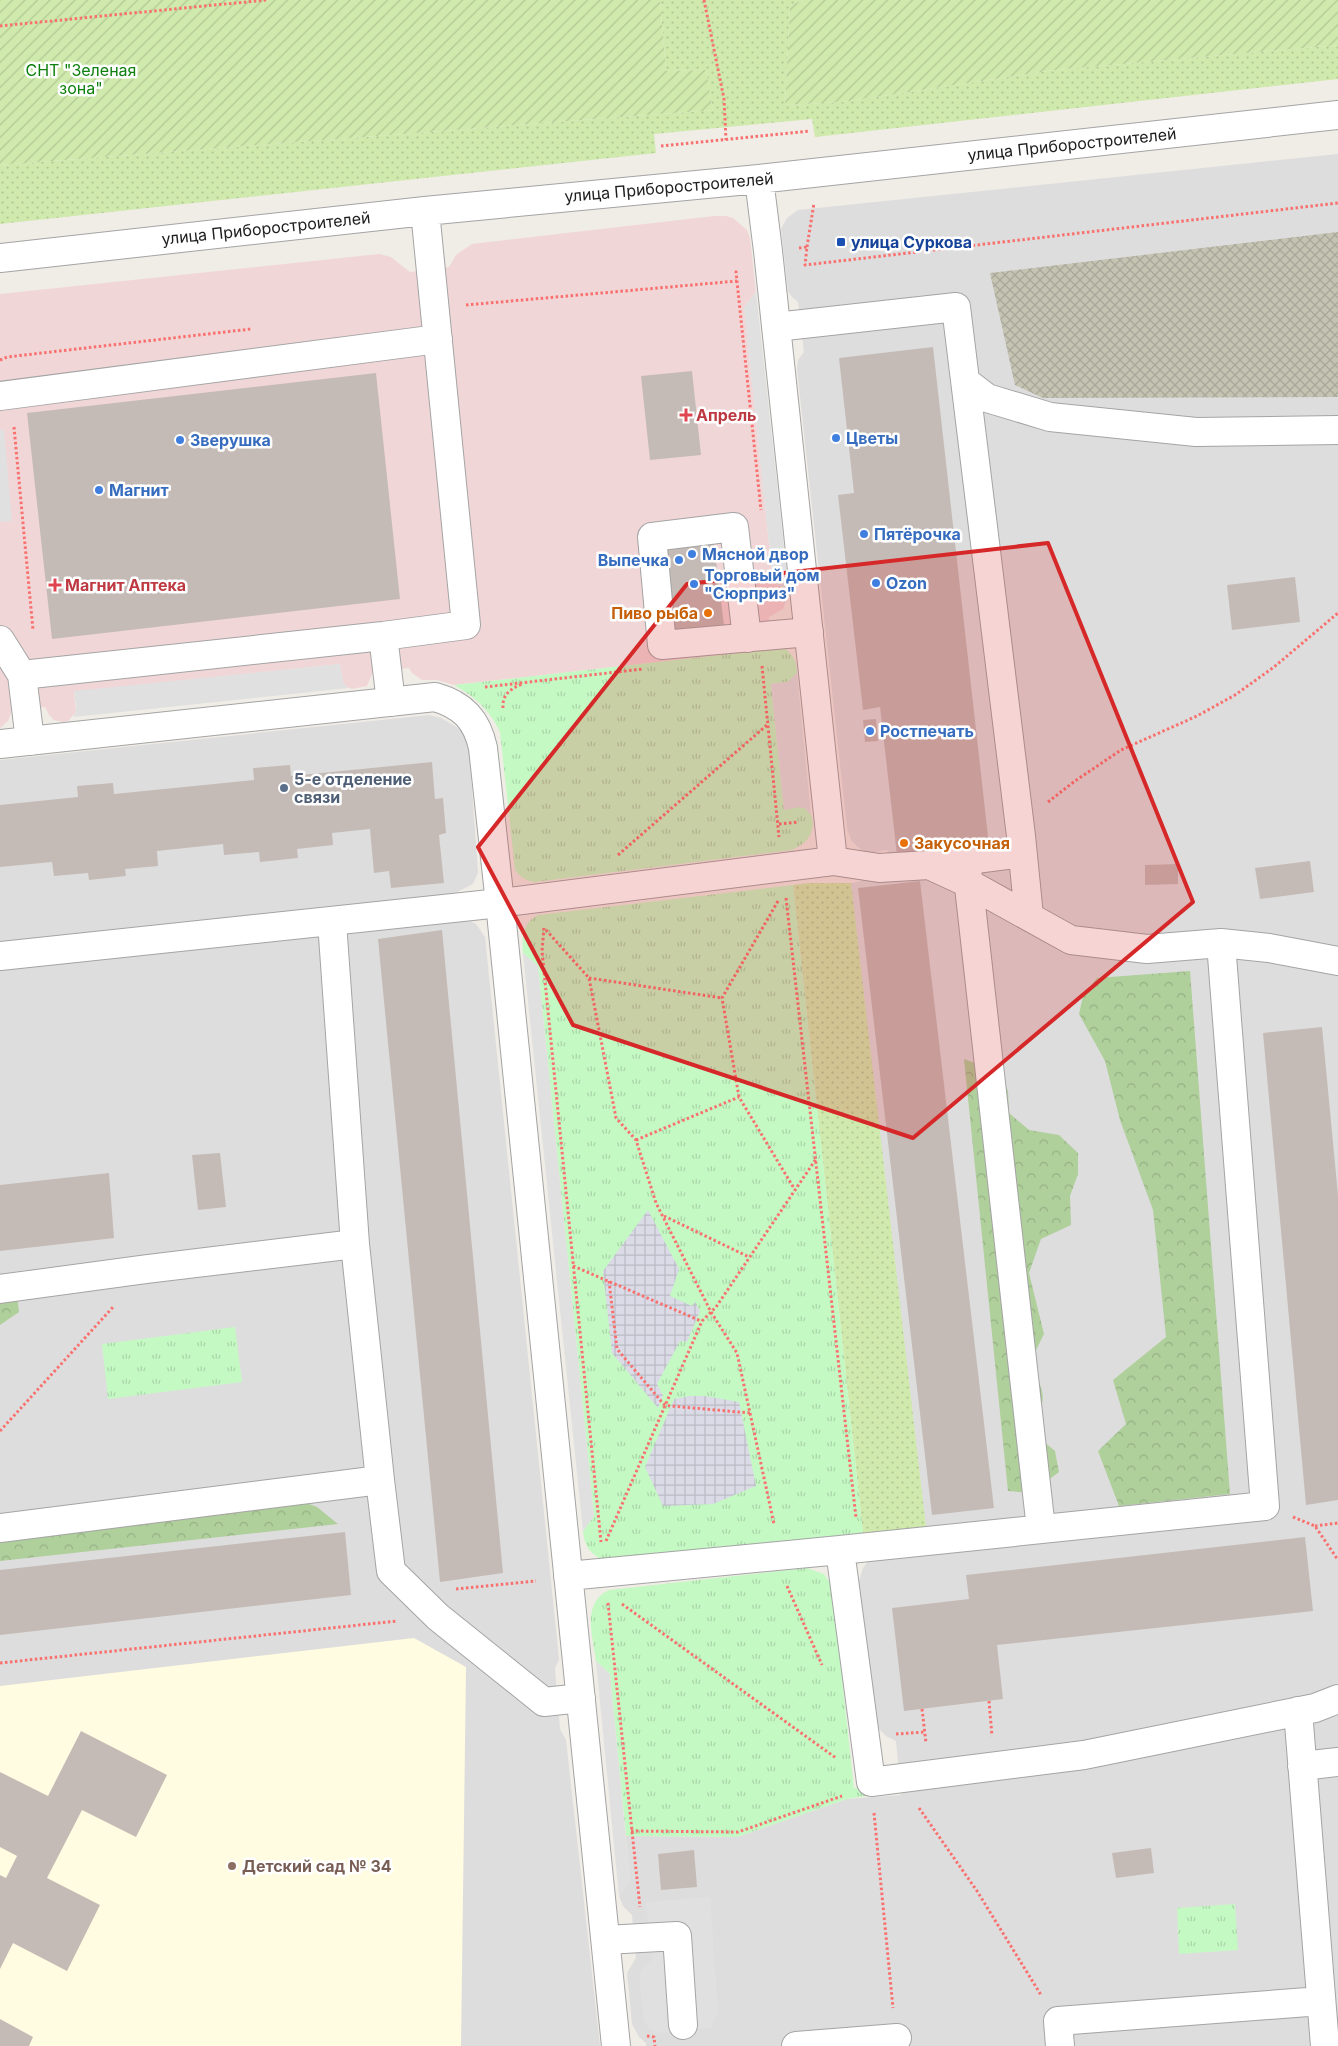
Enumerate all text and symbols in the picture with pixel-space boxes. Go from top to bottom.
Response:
park label: СНТ "Зеленая зона" [26,60,136,98]
street label: улица Приборостроителей [967,123,1177,165]
street label: улица Приборостроителей [564,168,774,206]
street label: улица Приборостроителей [161,207,371,249]
place label: улица Суркова [851,232,972,252]
marker: улица Суркова [835,236,847,248]
place label: Апрель [696,405,756,425]
marker: Апрель [680,409,692,421]
place label: Цветы [846,428,898,448]
place label: Зверушка [190,430,271,450]
marker: Цветы [830,432,842,444]
marker: Зверушка [174,434,186,446]
place label: Магнит [109,480,169,500]
marker: Магнит [93,484,105,496]
place label: Пятёрочка [874,524,961,544]
marker: Пятёрочка [858,528,870,540]
place label: Мясной двор [702,544,809,564]
marker: Мясной двор [686,548,698,560]
place label: Выпечка [598,550,669,570]
marker: Выпечка [673,554,685,566]
place label: Торговый дом "Сюрприз" [704,565,819,603]
place label: Ozon [886,573,927,593]
place label: Магнит Аптека [65,575,186,595]
marker: Ozon [870,577,882,589]
marker: Торговый дом "Сюрприз" [688,578,700,590]
marker: Магнит Аптека [49,579,61,591]
place label: Пиво рыба [611,603,698,623]
marker: Пиво рыба [702,607,714,619]
place label: Ростпечать [880,721,974,741]
marker: Ростпечать [864,725,876,737]
place label: 5-е отделение связи [294,769,412,807]
marker: 5-е отделение связи [278,782,290,794]
place label: Закусочная [914,833,1010,853]
marker: Закусочная [898,837,910,849]
place label: Детский сад № 34 [242,1856,392,1876]
marker: Детский сад № 34 [226,1860,238,1872]

